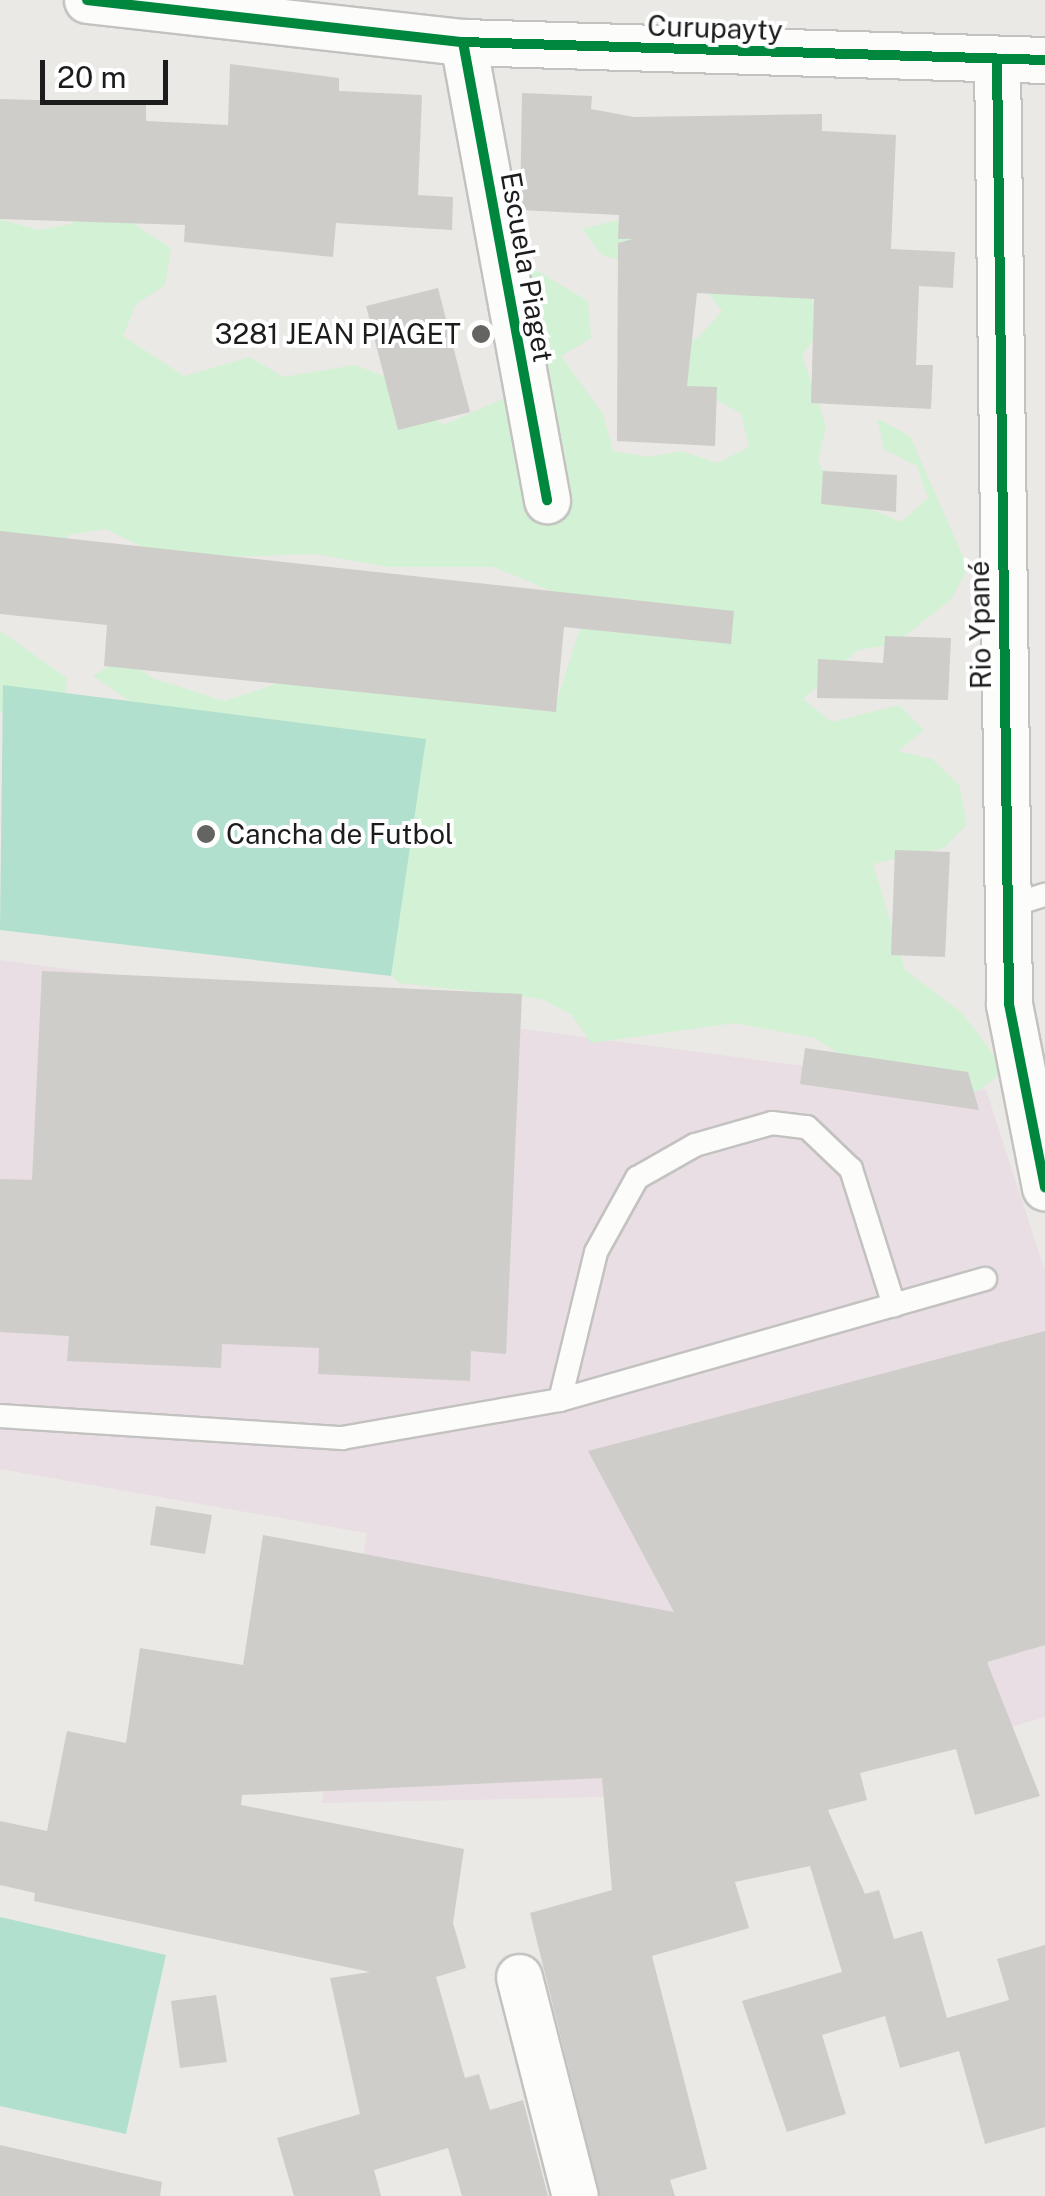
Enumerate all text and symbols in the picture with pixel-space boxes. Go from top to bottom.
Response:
street label: Curupayty [647,9,783,47]
scale bar [45,40,172,102]
text: 20 m [57,59,126,95]
street label: Escuela Piaget [494,169,560,365]
place label: 3281 JEAN PIAGET [215,317,461,351]
marker: 3281 JEAN PIAGET [470,323,492,345]
street label: Rio Ypané [962,560,998,690]
place label: Cancha de Futbol [226,817,454,851]
marker: Cancha de Futbol [195,823,217,845]

